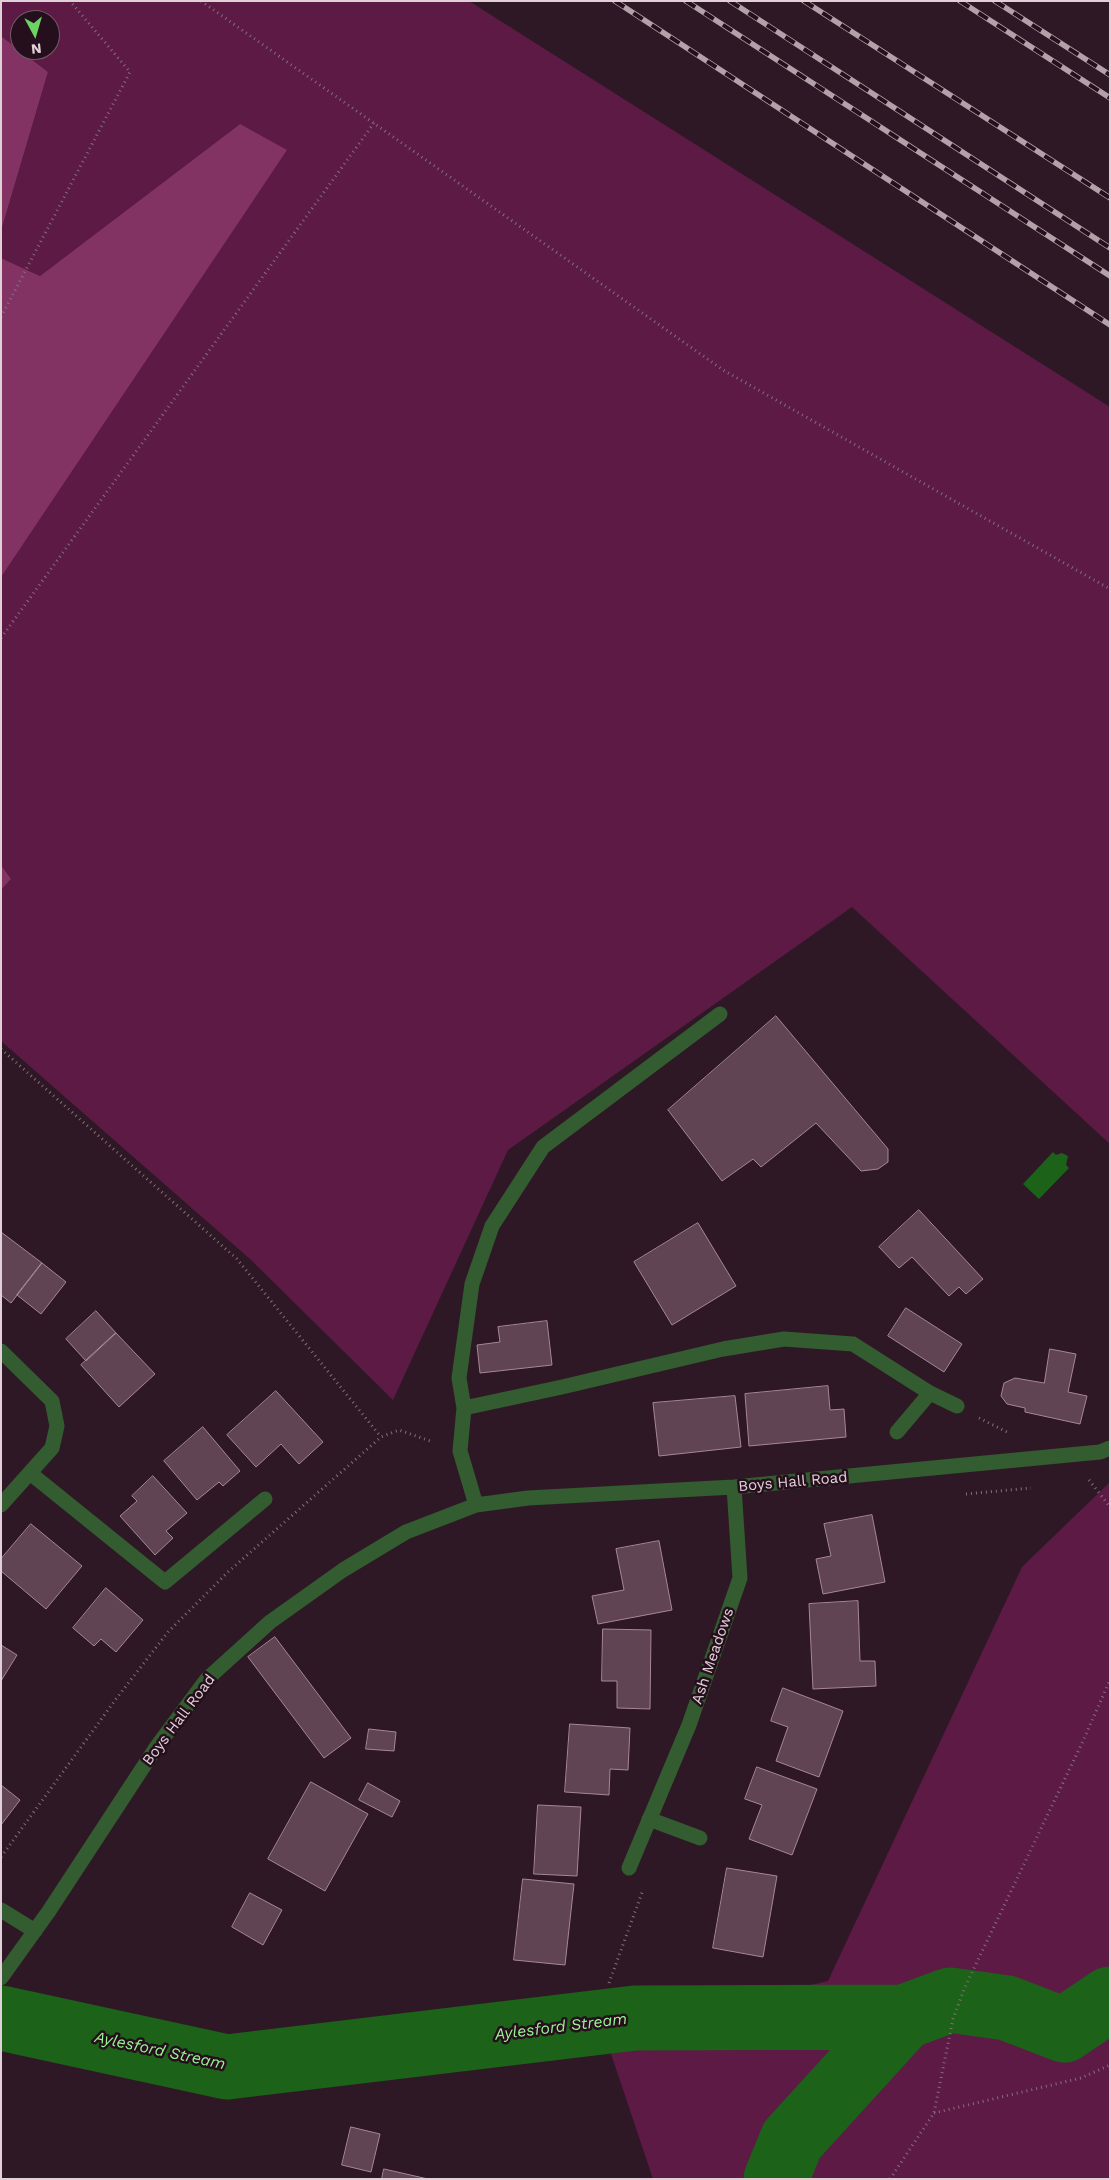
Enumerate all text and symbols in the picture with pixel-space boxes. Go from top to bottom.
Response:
north arrow [10,10,60,60]
text: N [30,40,42,57]
street label: Boys Hall Road [738,1468,848,1496]
street label: Ash Meadows [688,1606,738,1706]
street label: Boys Hall Road [139,1671,219,1769]
water label: Aylesford Stream [494,2009,628,2045]
water label: Aylesford Stream [93,2028,227,2074]

